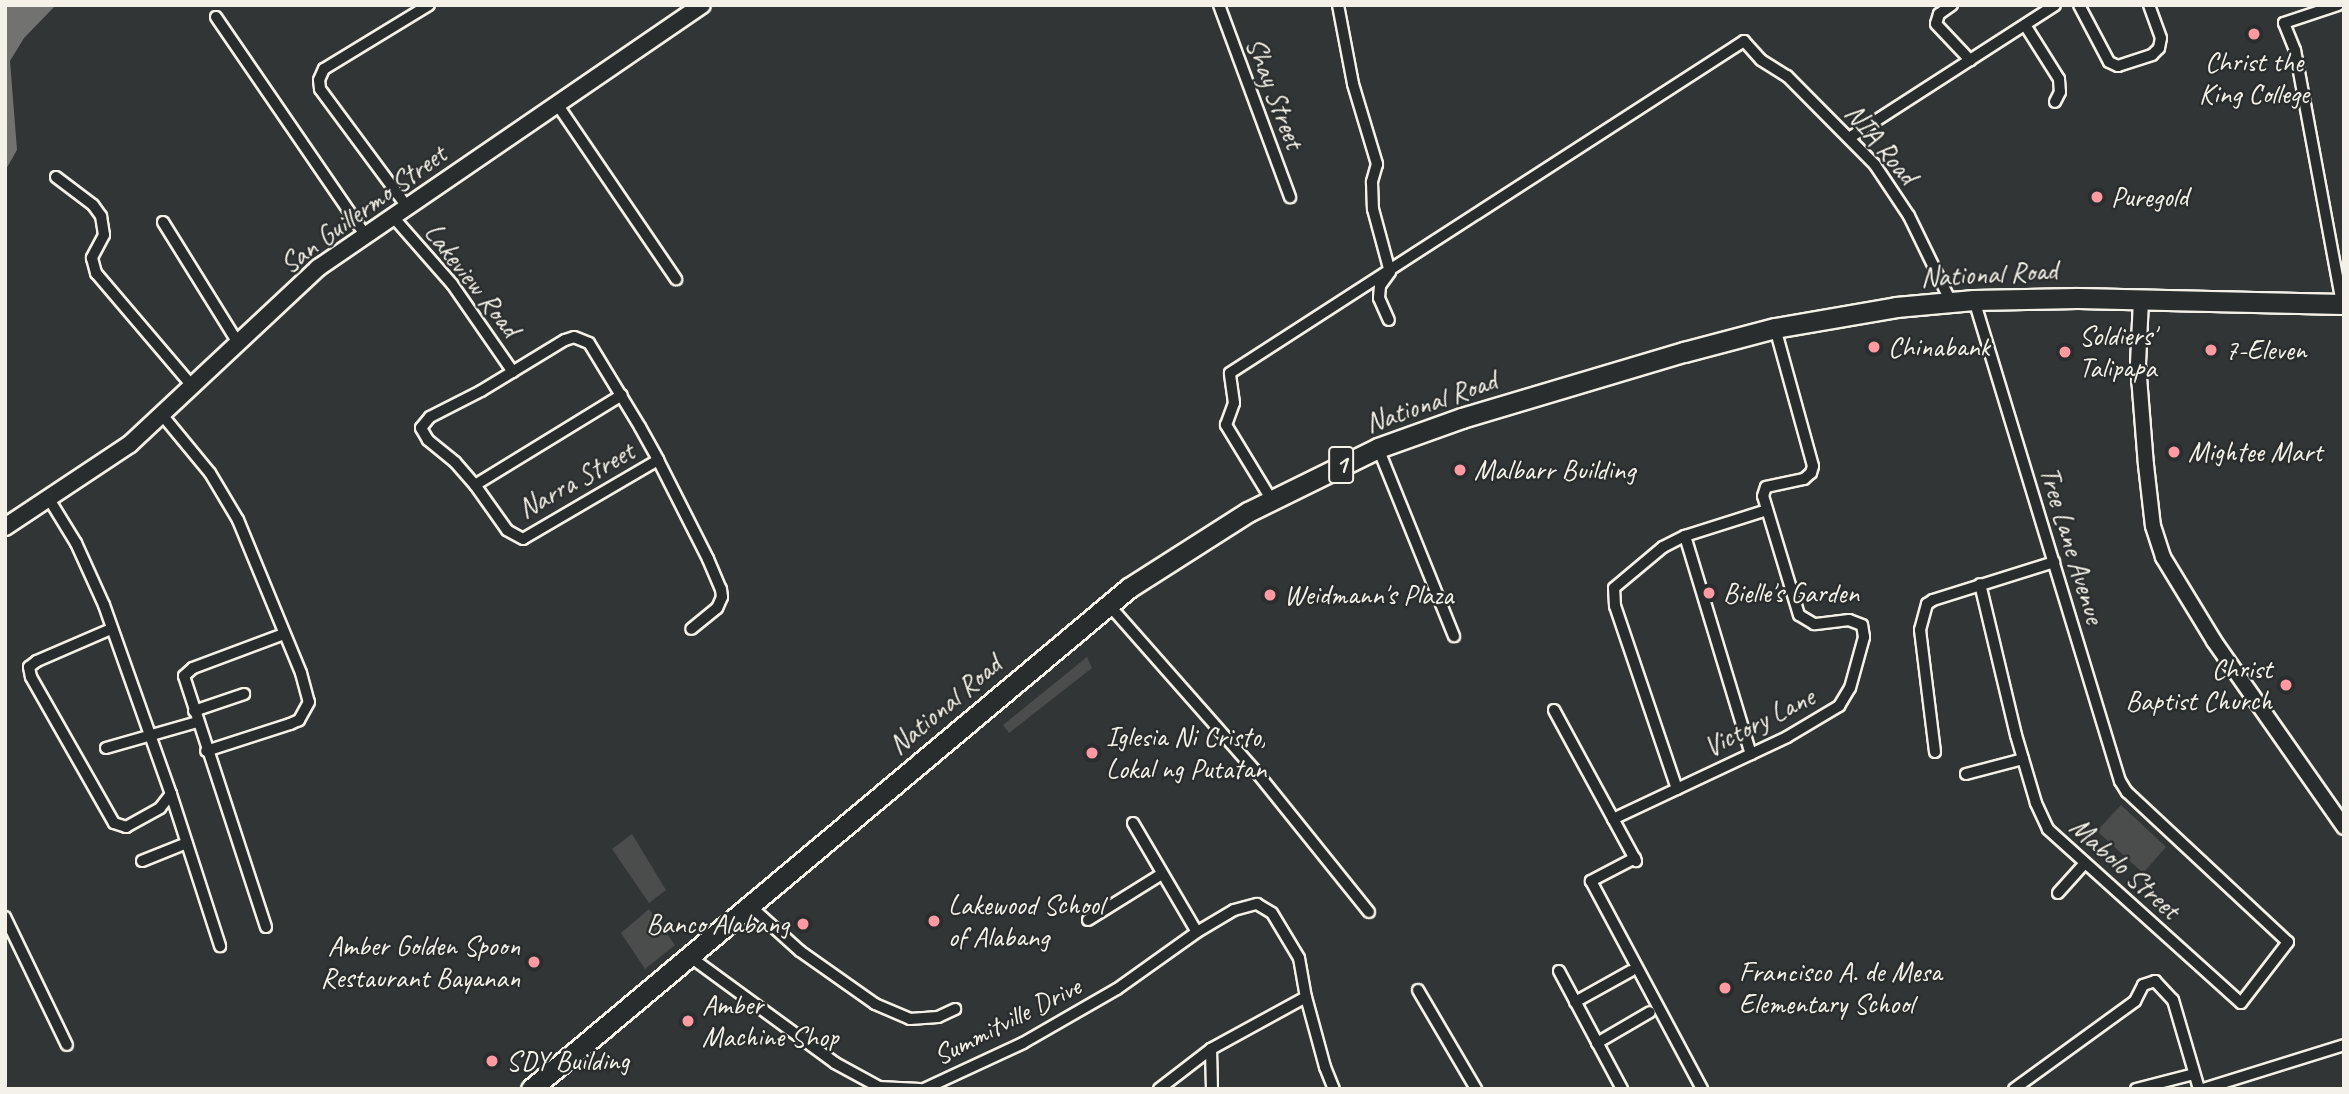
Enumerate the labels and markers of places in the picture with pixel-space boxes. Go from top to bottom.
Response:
marker: Christ the King College [2246,26,2262,42]
place label: Christ the King College [2199,45,2309,111]
place label: Puregold [2111,180,2188,214]
marker: Puregold [2089,189,2105,205]
place label: Soldiers' Talipapa [2079,319,2156,385]
place label: Chinabank [1888,330,1990,364]
place label: 7-Eleven [2225,333,2306,367]
marker: Chinabank [1866,339,1882,355]
marker: 7-Eleven [2203,342,2219,358]
marker: Soldiers' Talipapa [2057,344,2073,360]
place label: Mightee Mart [2188,435,2322,469]
marker: Mightee Mart [2166,444,2182,460]
place label: Malbarr Building [1474,453,1635,487]
marker: Malbarr Building [1452,462,1468,478]
place label: Bielle's Garden [1723,576,1859,610]
place label: Weidmann's Plaza [1284,578,1453,612]
marker: Bielle's Garden [1701,585,1717,601]
marker: Weidmann's Plaza [1262,587,1278,603]
place label: Christ Baptist Church [2124,652,2272,718]
marker: Christ Baptist Church [2278,677,2294,693]
place label: Iglesia Ni Cristo, Lokal ng Putatan [1106,720,1266,786]
marker: Iglesia Ni Cristo, Lokal ng Putatan [1084,745,1100,761]
place label: Lakewood School of Alabang [948,888,1104,954]
place label: Banco Alabang [646,907,789,941]
marker: Lakewood School of Alabang [926,913,942,929]
marker: Banco Alabang [795,916,811,932]
place label: Amber Golden Spoon Restaurant Bayanan [321,929,520,995]
marker: Amber Golden Spoon Restaurant Bayanan [526,954,542,970]
place label: Francisco A. de Mesa Elementary School [1739,955,1941,1021]
marker: Francisco A. de Mesa Elementary School [1717,980,1733,996]
place label: Amber Machine Shop [702,988,838,1054]
marker: Amber Machine Shop [680,1013,696,1029]
place label: SDY Building [506,1044,629,1078]
marker: SDY Building [484,1053,500,1069]

